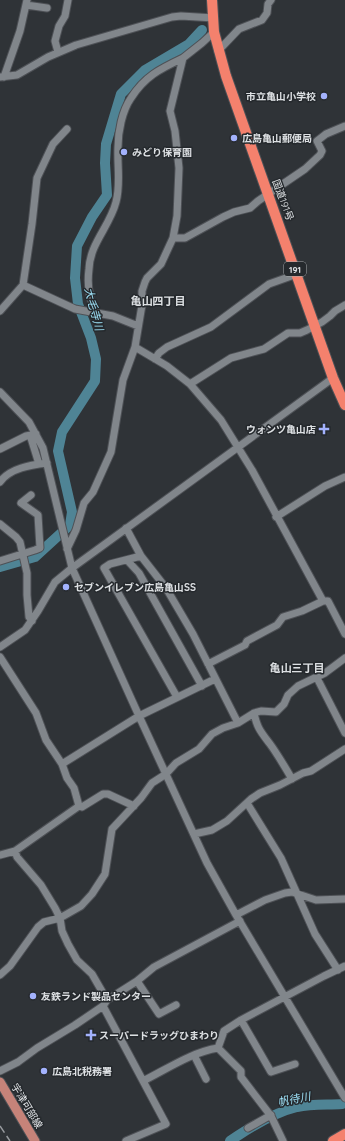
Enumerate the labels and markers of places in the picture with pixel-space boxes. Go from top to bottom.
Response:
place label: 市立亀山小学校 [246,90,316,103]
marker: 市立亀山小学校 [319,91,329,101]
place label: 広島亀山郵便局 [242,132,312,145]
marker: 広島亀山郵便局 [229,133,239,143]
place label: みどり保育園 [132,146,192,159]
marker: みどり保育園 [119,147,129,157]
place label: ウォンツ亀山店 [246,423,316,436]
marker: ウォンツ亀山店 [319,424,329,434]
place label: セブンイレブン広島亀山SS [74,581,196,594]
marker: セブンイレブン広島亀山SS [61,582,71,592]
place label: 友鉄ランド製品センター [41,990,151,1003]
marker: 友鉄ランド製品センター [28,991,38,1001]
place label: スーパードラッグひまわり [99,1029,219,1042]
marker: スーパードラッグひまわり [86,1030,96,1040]
place label: 広島北税務署 [52,1065,112,1078]
marker: 広島北税務署 [39,1066,49,1076]

